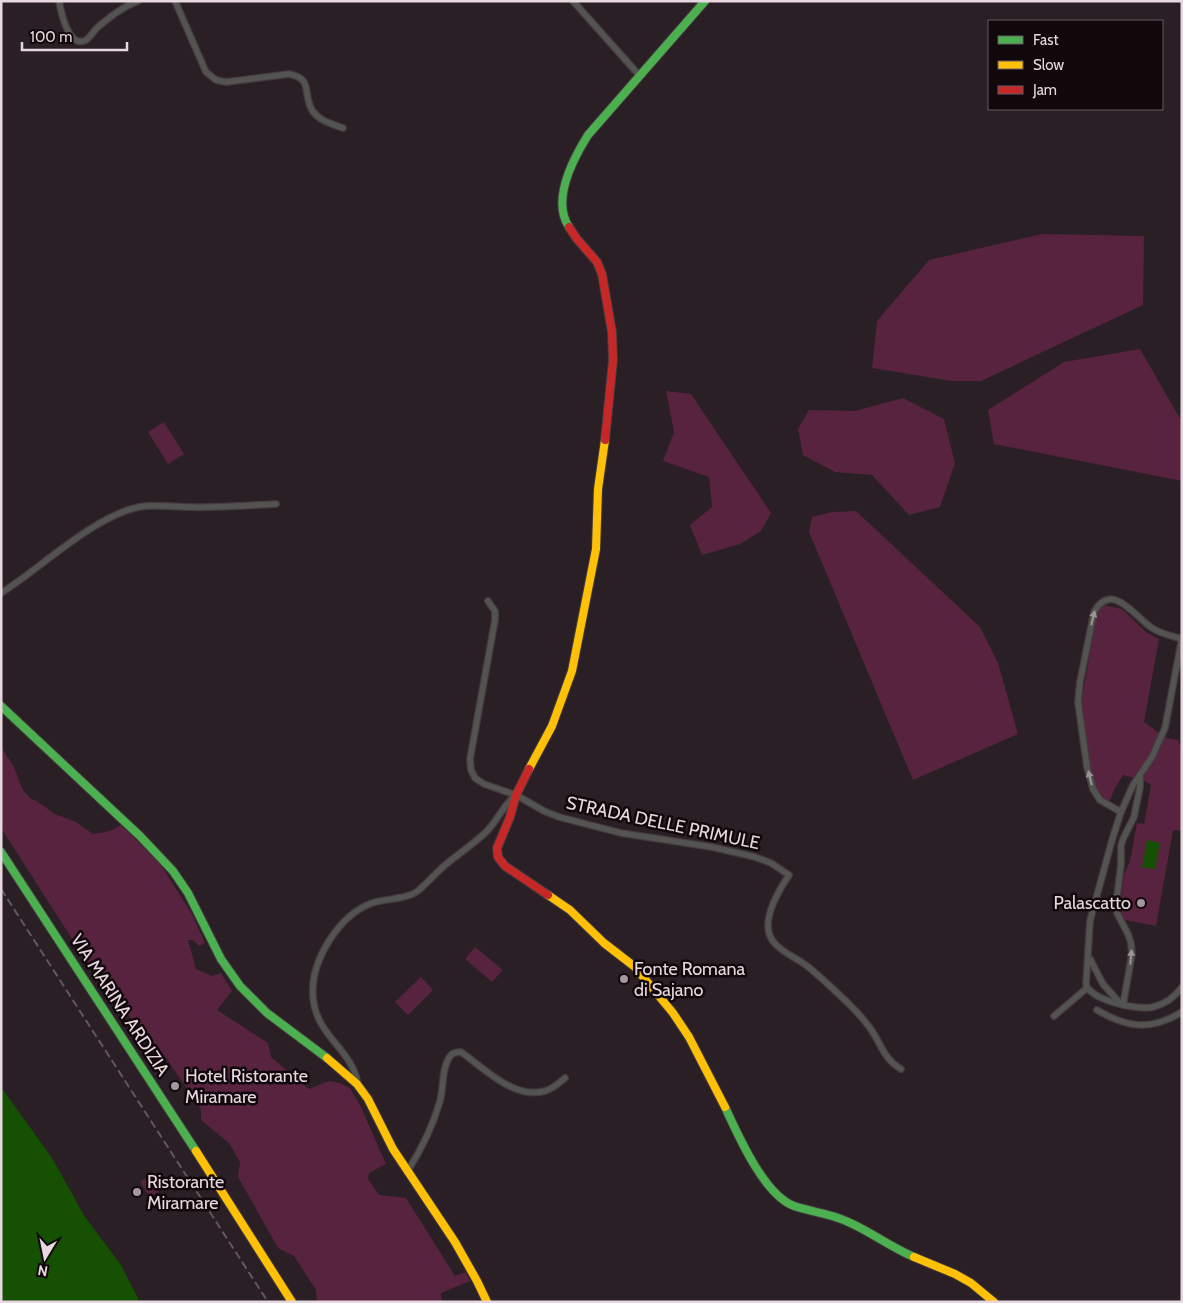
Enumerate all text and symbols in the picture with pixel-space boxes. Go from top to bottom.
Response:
scale bar [22,20,128,52]
legend [988,20,1163,110]
text: 100 m [30,28,72,46]
text: Fast [1033,31,1058,49]
text: Slow [1033,56,1064,74]
text: Jam [1032,81,1057,99]
one-way arrow [1089,610,1097,625]
one-way arrow [1086,771,1094,786]
street label: STRADA DELLE PRIMULE [564,792,762,854]
place label: Palascatto [1053,892,1131,914]
marker: Palascatto [1135,897,1147,909]
street label: VIA MARINA ARDIZIA [66,930,174,1080]
one-way arrow [1127,948,1135,964]
place label: Fonte Romana di Sajano [634,958,746,1001]
marker: Fonte Romana di Sajano [618,973,630,985]
place label: Hotel Ristorante Miramare [185,1065,308,1108]
marker: Hotel Ristorante Miramare [169,1080,181,1092]
place label: Ristorante Miramare [147,1171,224,1214]
marker: Ristorante Miramare [131,1186,143,1198]
north arrow [20,1233,70,1283]
text: N [36,1261,49,1281]

